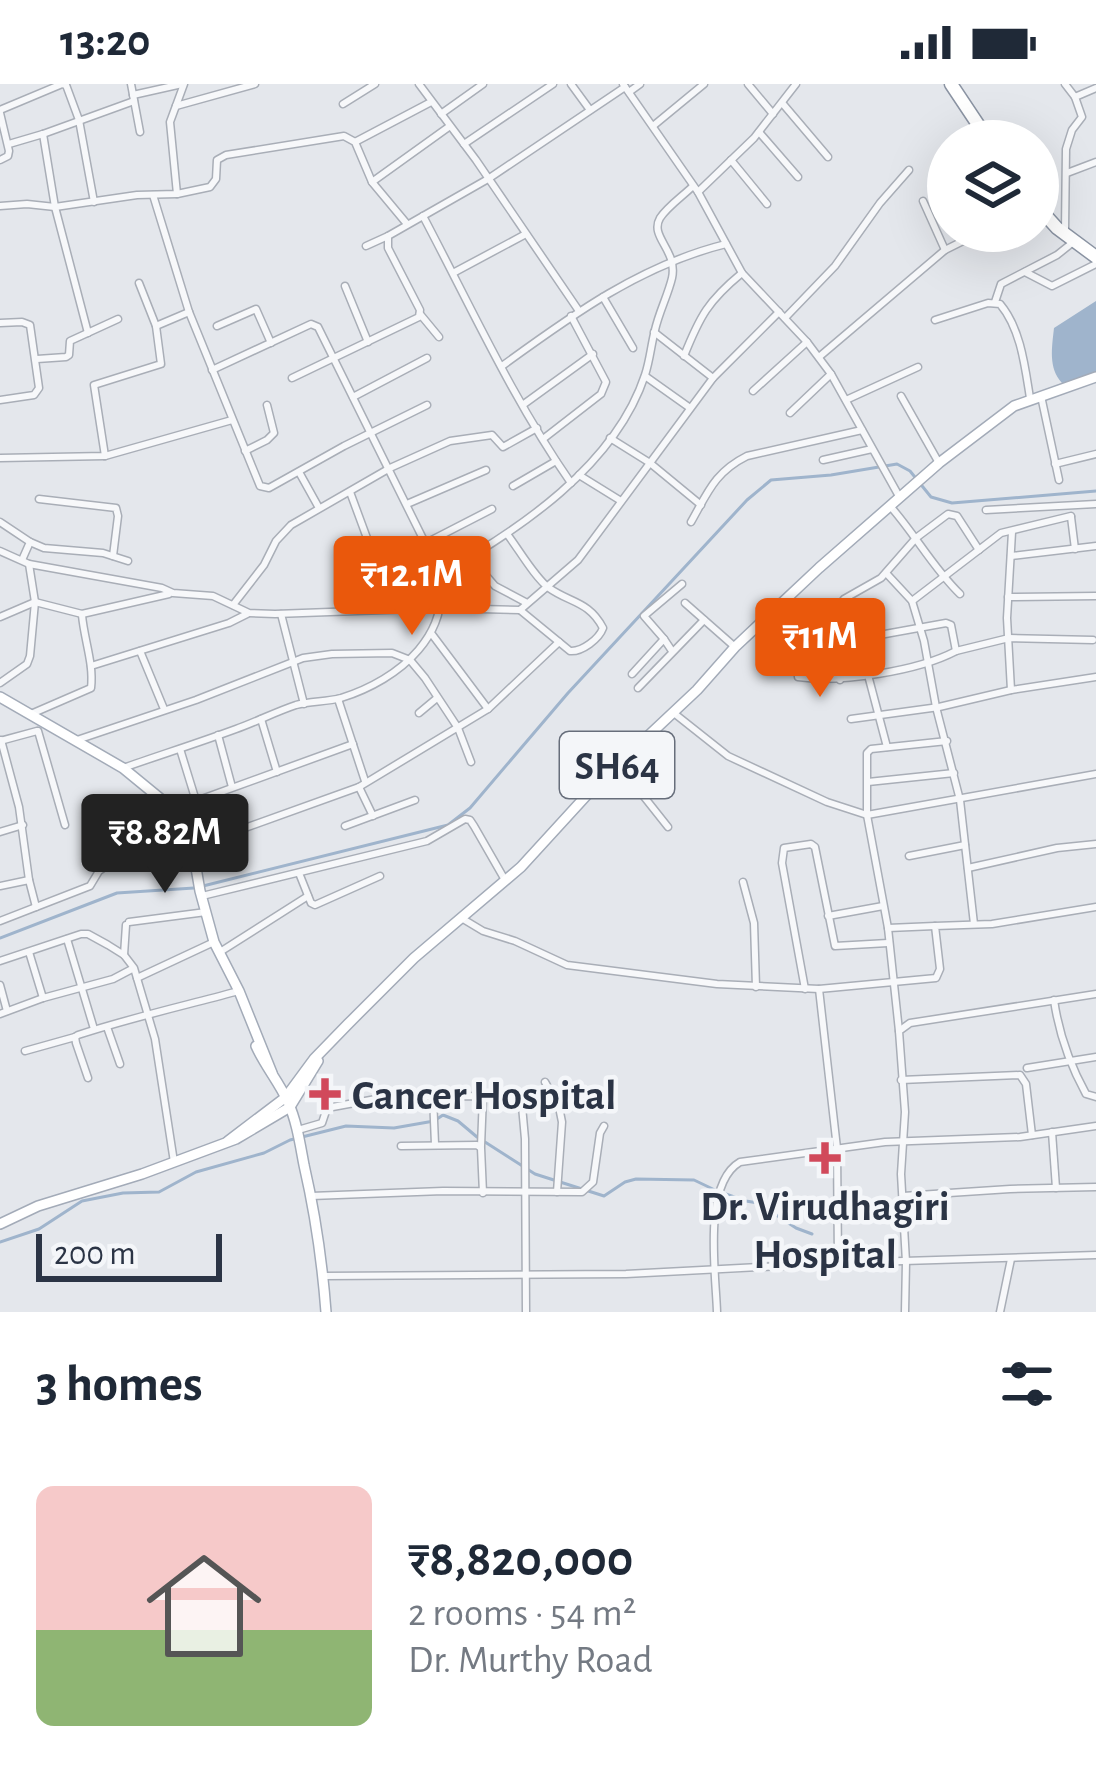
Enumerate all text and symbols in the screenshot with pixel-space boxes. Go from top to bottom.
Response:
text: 13:20 [60,19,151,64]
map controls [927,120,1059,252]
button: layers [927,120,1059,252]
pin: ₹12.1M [314,536,510,638]
text: ₹12.1M [361,555,463,594]
pin: ₹11M [749,598,891,700]
text: ₹11M [782,617,858,656]
road number: SH64 [560,732,674,798]
pin: ₹8.82M [67,794,263,896]
text: ₹8.82M [108,813,222,852]
place label: Cancer Hospital [352,1075,616,1117]
marker: Cancer Hospital [309,1078,341,1110]
marker: Dr. Virudhagiri Hospital [809,1142,841,1174]
place label: Dr. Virudhagiri Hospital [700,1186,950,1276]
scale bar [36,1228,222,1281]
text: 200 m [54,1238,136,1271]
icon: filters [994,1351,1060,1417]
text: 3 homes [36,1359,203,1410]
icon: home [132,1534,276,1678]
text: ₹8,820,000 [408,1534,633,1585]
text: 2 rooms · 54 m² [408,1594,636,1633]
text: Dr. Murthy Road [408,1641,653,1680]

